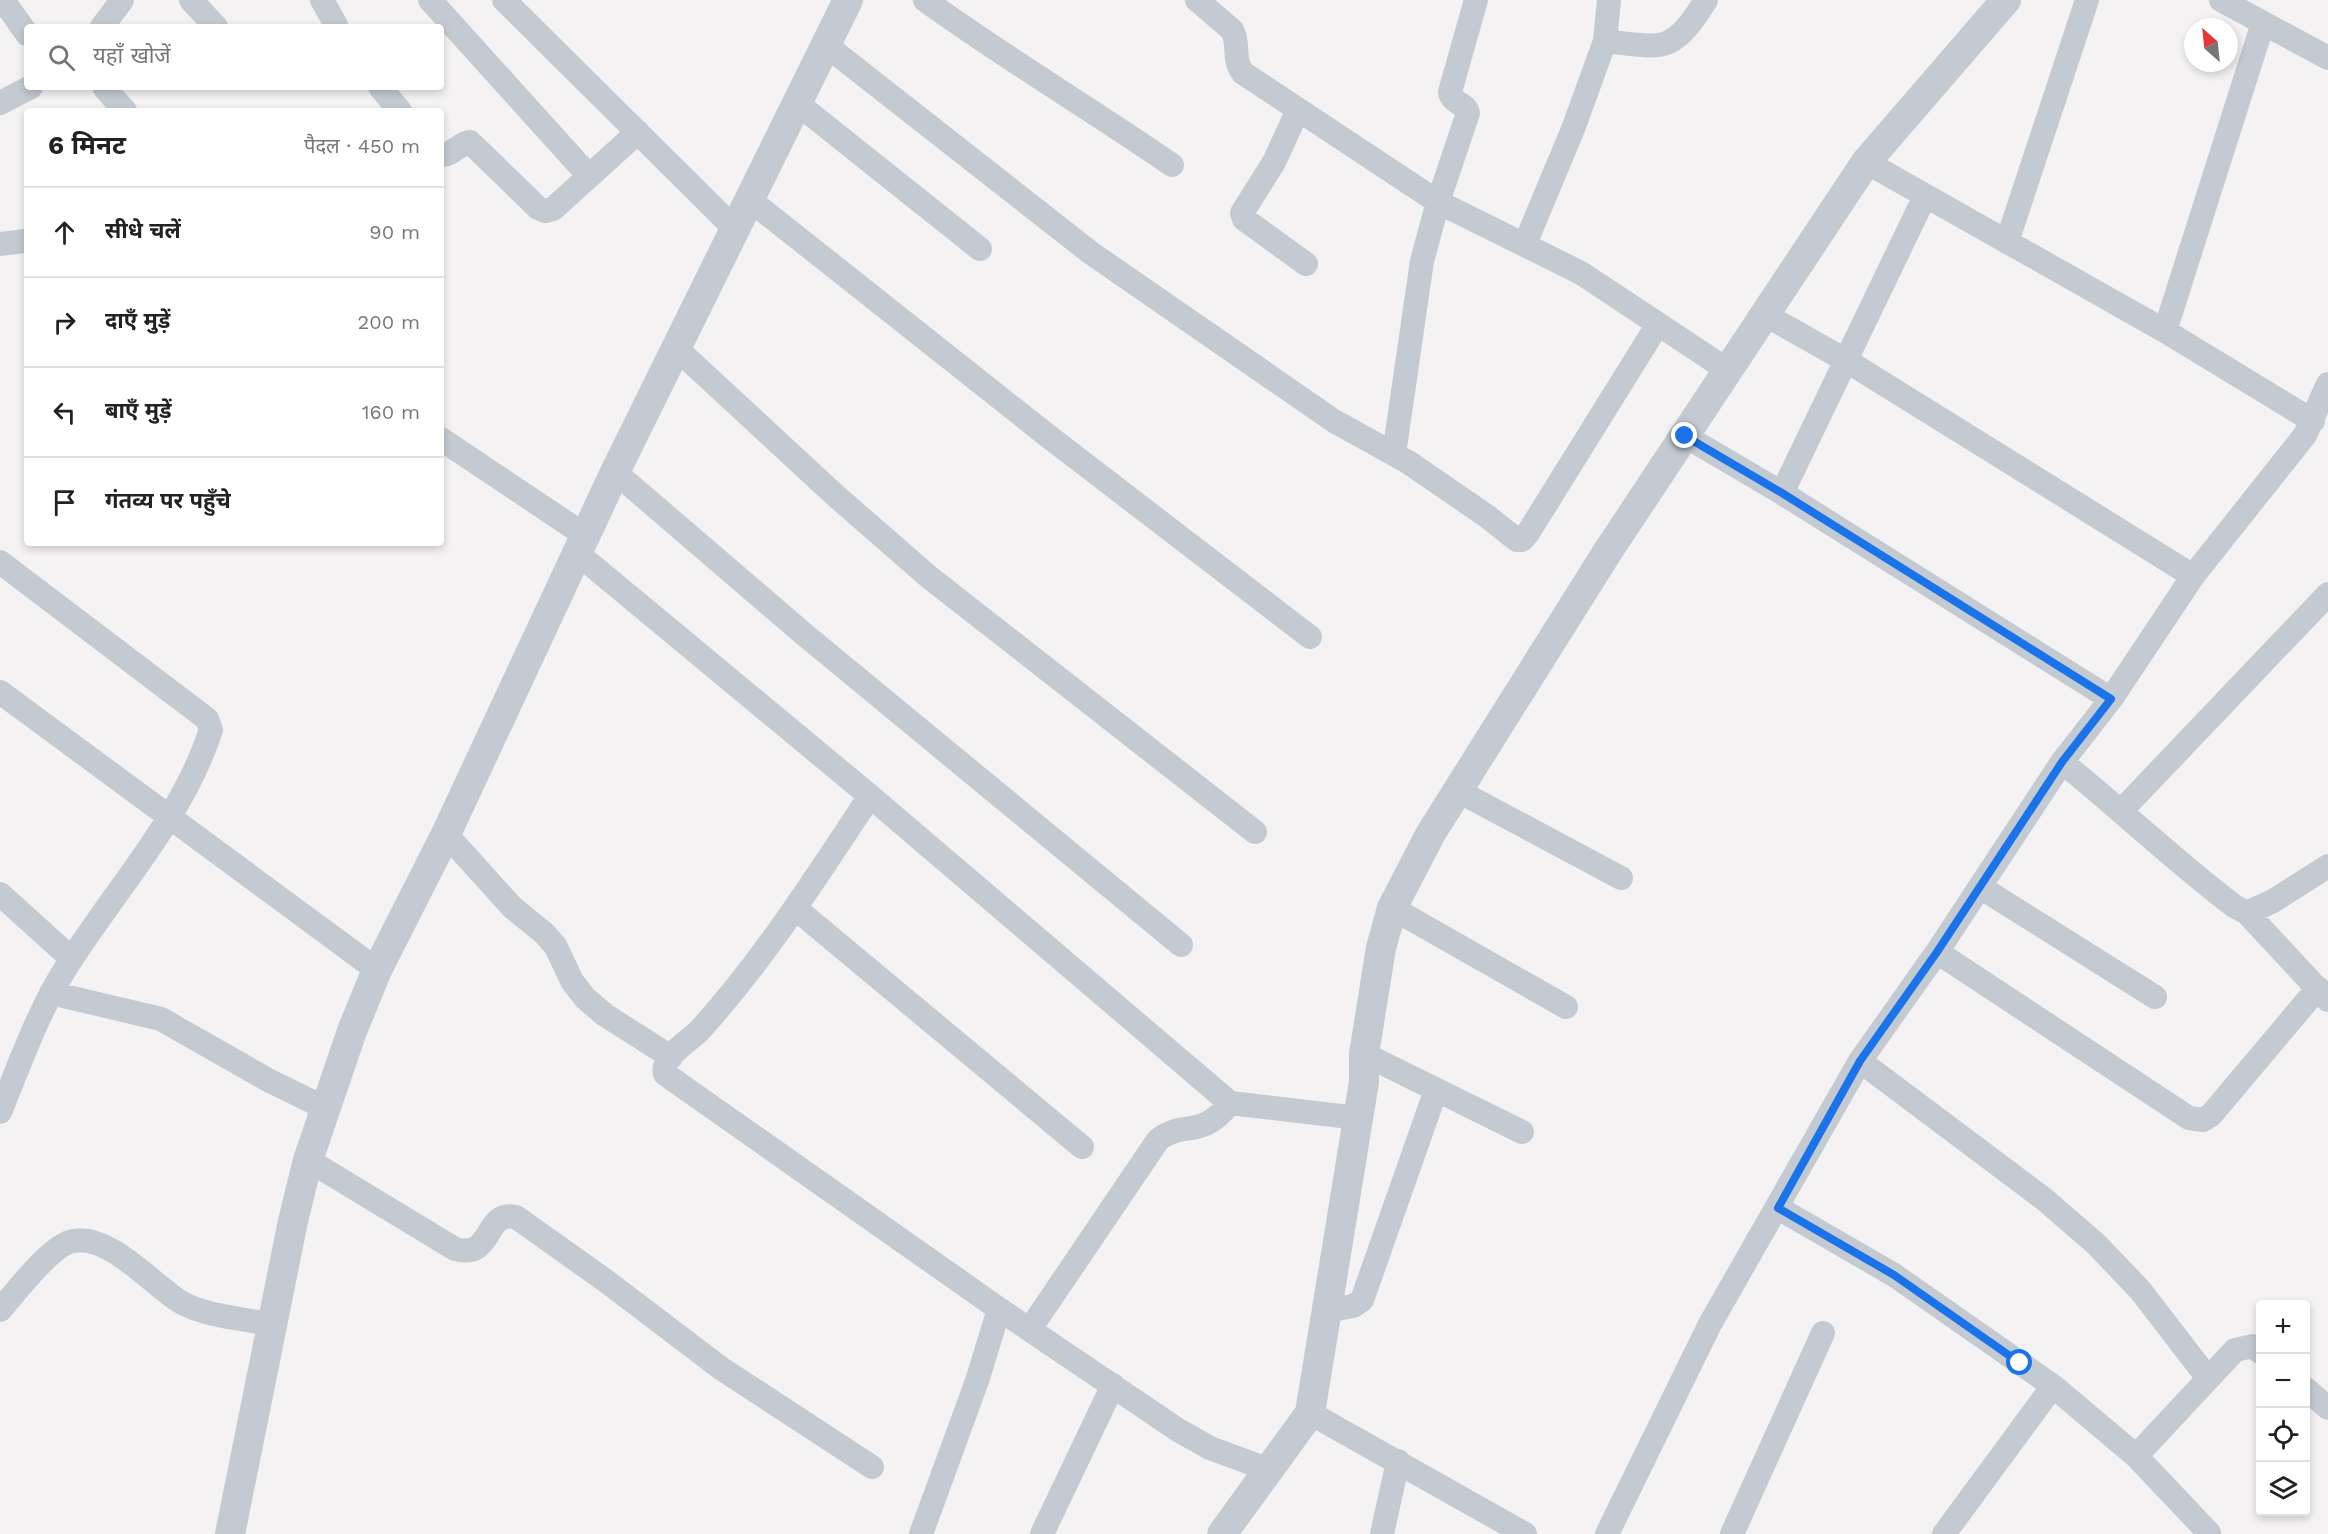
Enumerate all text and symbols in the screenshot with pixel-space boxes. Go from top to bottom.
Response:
north arrow [2184,18,2238,72]
search box [24,24,444,90]
icon: search [45,41,78,74]
text: यहाँ खोजें [93,43,171,68]
text: 6 मिनट [48,130,126,160]
text: पैदल · 450 m [304,134,420,158]
icon: ahead [48,216,81,249]
text: सीधे चलें [105,218,181,243]
text: 90 m [369,220,420,244]
icon: right [48,306,81,339]
text: दाएँ मुड़ें [105,308,170,333]
text: 200 m [358,310,420,334]
icon: left [48,396,81,429]
text: बाएँ मुड़ें [105,398,172,423]
text: 160 m [362,400,420,424]
route end [1671,422,1697,448]
icon: arrive [48,486,81,519]
text: गंतव्य पर पहुँचे [105,488,231,513]
map controls [2256,1300,2310,1516]
button: + [2256,1300,2310,1354]
route start [2006,1349,2032,1375]
button: − [2256,1354,2310,1408]
button: locate [2256,1408,2310,1462]
button: layers [2256,1462,2310,1516]

